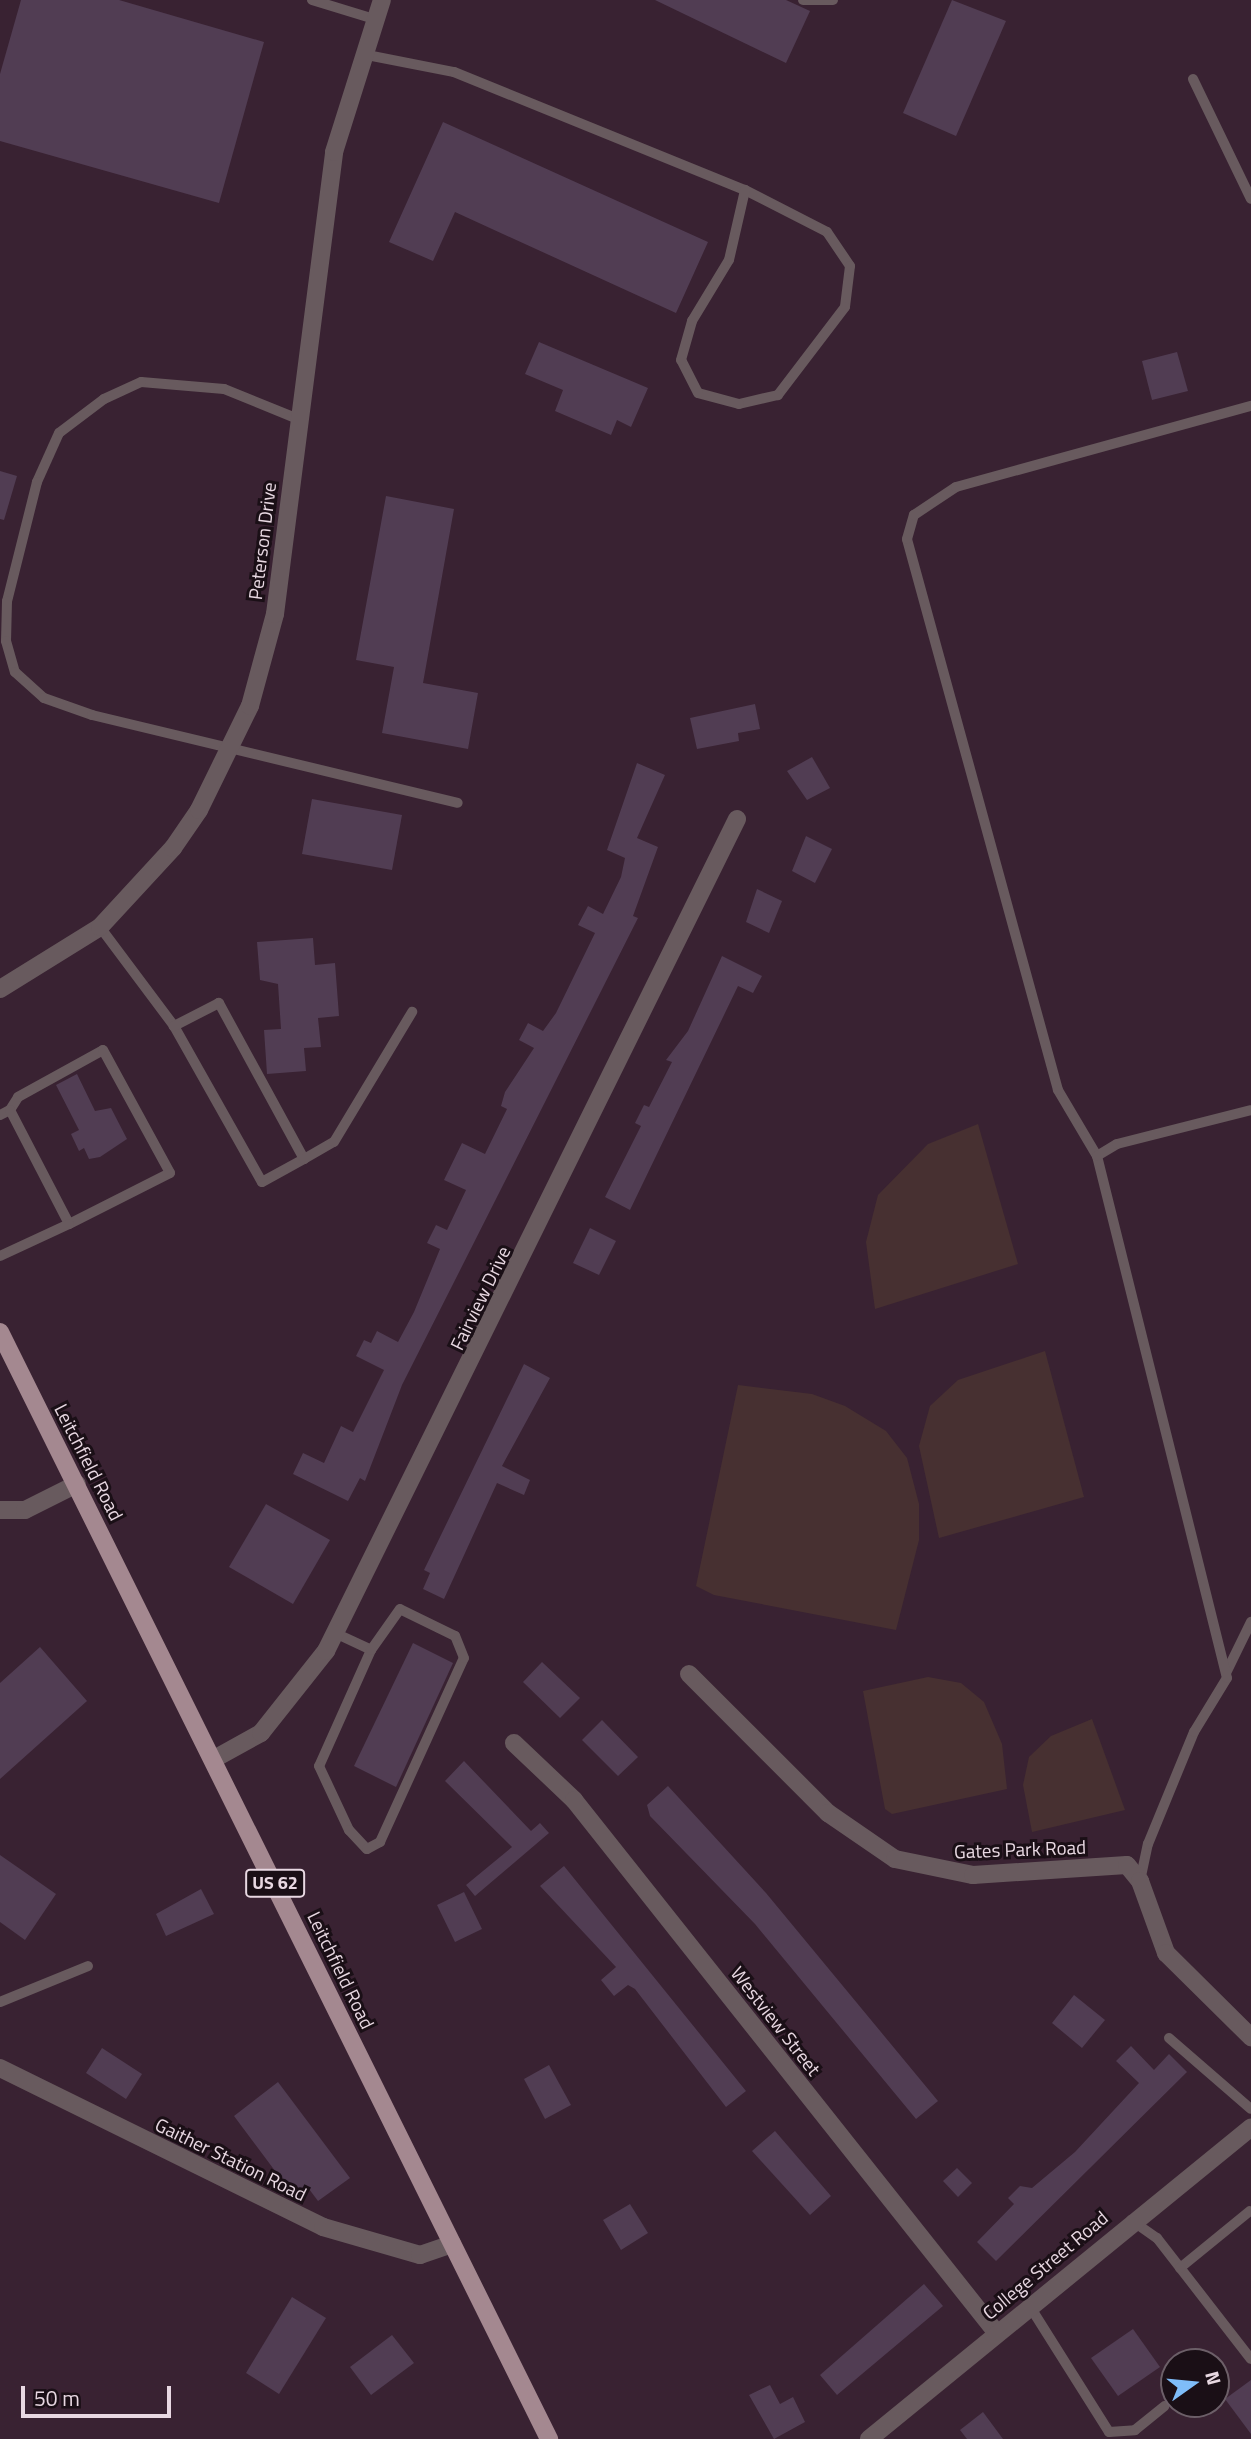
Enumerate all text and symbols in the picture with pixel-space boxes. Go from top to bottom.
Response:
street label: Peterson Drive [243,481,281,601]
street label: Fairview Drive [445,1242,515,1354]
street label: Leitchfield Road [50,1400,128,1524]
street label: Gates Park Road [954,1835,1086,1863]
road number: US 62 [244,1868,306,1898]
street label: Leitchfield Road [303,1908,379,2032]
street label: Westview Street [726,1962,826,2080]
street label: Gaither Station Road [152,2113,310,2205]
street label: College Street Road [978,2206,1112,2324]
north arrow [1160,2348,1230,2418]
text: N [1198,2368,1230,2388]
scale bar [24,2372,175,2416]
text: 50 m [34,2382,80,2414]

